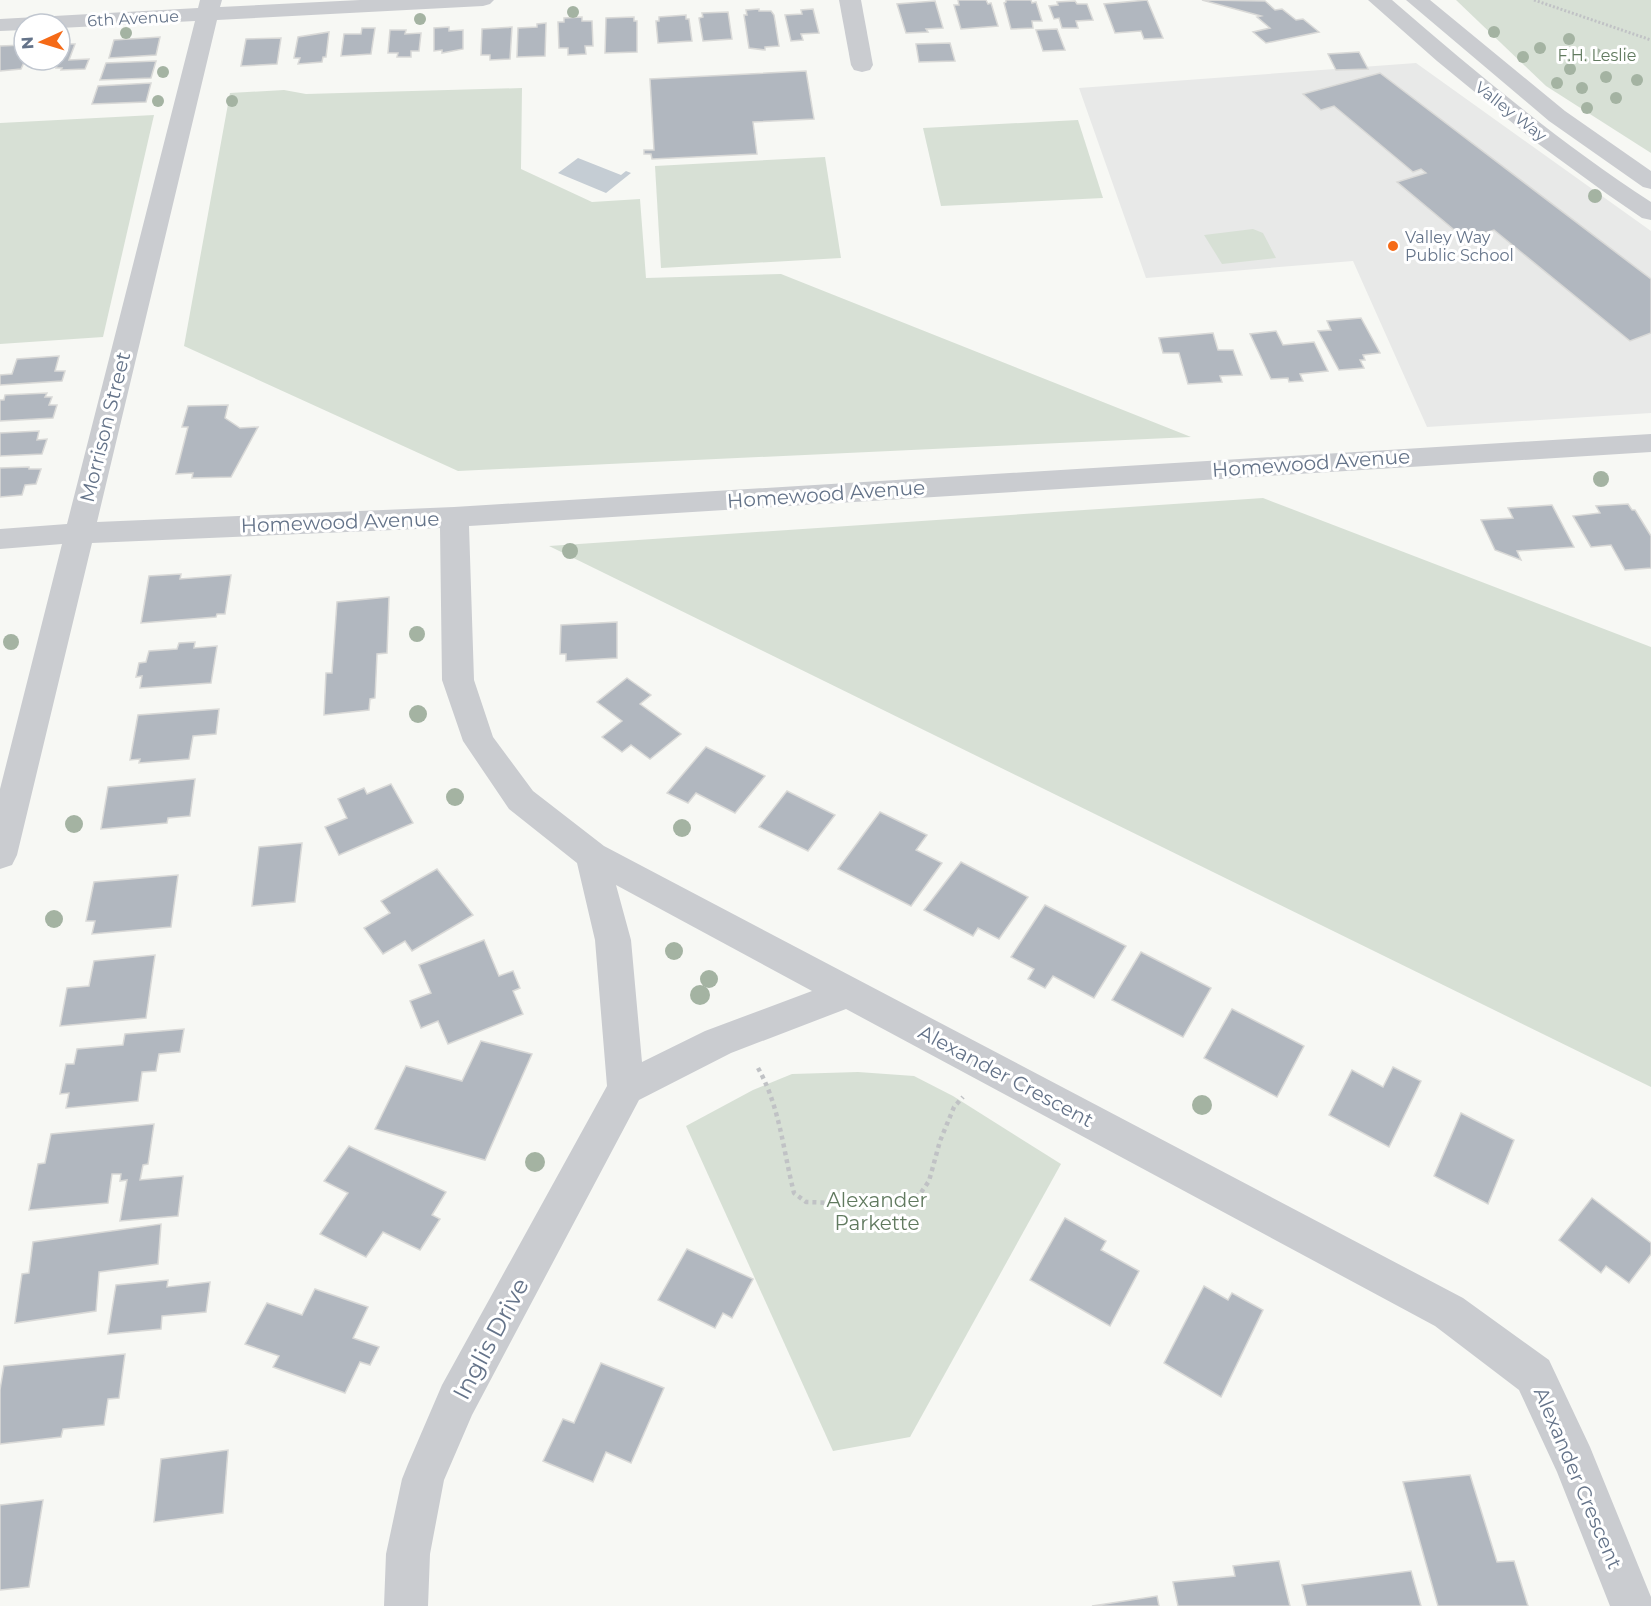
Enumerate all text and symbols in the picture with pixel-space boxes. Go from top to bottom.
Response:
street label: 6th Avenue [87,7,179,30]
north arrow [12,12,72,72]
text: N [18,36,37,50]
park label: F.H. Leslie [1558,46,1637,65]
street label: Valley Way [1471,78,1550,145]
place label: Valley Way Public School [1405,228,1514,265]
marker: Valley Way Public School [1386,239,1400,253]
street label: Morrison Street [75,349,135,505]
street label: Homewood Avenue [1211,444,1411,482]
street label: Homewood Avenue [726,475,926,513]
street label: Homewood Avenue [240,507,440,537]
street label: Alexander Crescent [914,1020,1098,1132]
park label: Alexander Parkette [827,1188,927,1235]
street label: Inglis Drive [446,1273,535,1405]
street label: Alexander Crescent [1529,1384,1627,1572]

